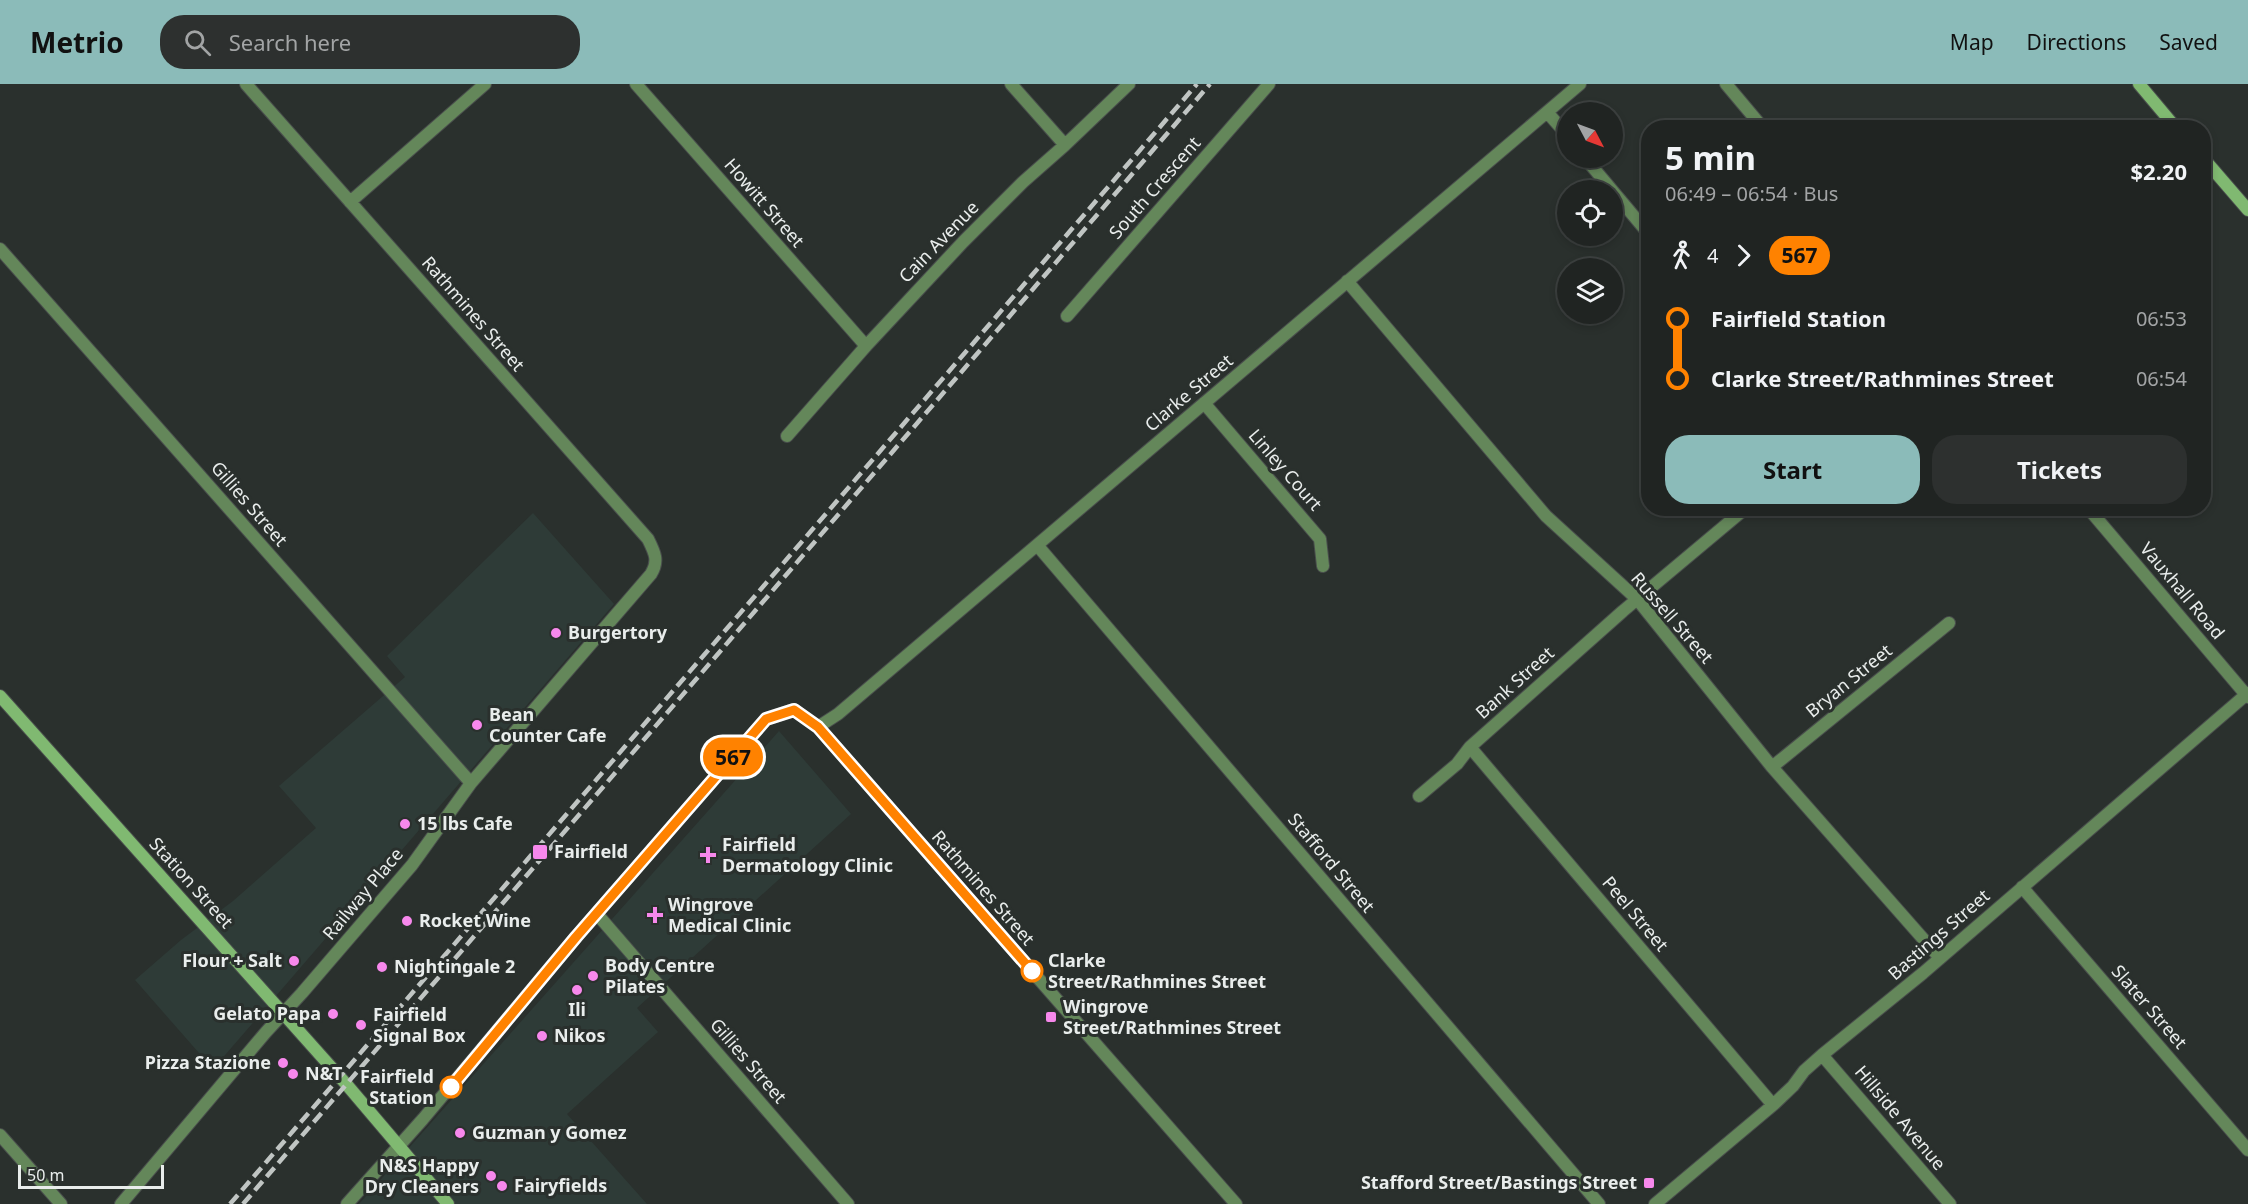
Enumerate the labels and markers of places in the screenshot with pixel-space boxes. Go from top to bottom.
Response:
place label: Burgertory [568,620,668,644]
marker: Burgertory [549,626,563,640]
place label: Bean Counter Cafe [489,702,607,747]
marker: Bean Counter Cafe [470,718,484,732]
place label: 15 lbs Cafe [417,811,513,835]
marker: 15 lbs Cafe [398,817,412,831]
place label: Fairfield Dermatology Clinic [722,832,893,877]
place label: Fairfield [554,839,628,863]
marker: Fairfield [531,843,549,861]
marker: Fairfield Dermatology Clinic [699,846,717,864]
place label: Wingrove Medical Clinic [668,892,791,937]
marker: Wingrove Medical Clinic [646,906,664,924]
place label: Rocket Wine [419,908,531,932]
marker: Rocket Wine [400,914,414,928]
place label: Flour + Salt [182,948,282,972]
place label: Clarke Street/Rathmines Street [1048,948,1266,993]
place label: Body Centre Pilates [605,953,715,998]
marker: Flour + Salt [287,954,301,968]
place label: Nightingale 2 [394,954,515,978]
marker: Nightingale 2 [375,960,389,974]
marker: Clarke Street/Rathmines Street [1021,960,1043,982]
marker: Body Centre Pilates [586,969,600,983]
marker: Ili [570,983,584,997]
place label: Wingrove Street/Rathmines Street [1063,994,1281,1039]
place label: Ili [568,997,586,1021]
place label: Gelato Papa [213,1001,321,1025]
place label: Fairfield Signal Box [373,1002,466,1047]
marker: Gelato Papa [326,1007,340,1021]
marker: Wingrove Street/Rathmines Street [1044,1010,1058,1024]
marker: Fairfield Signal Box [354,1018,368,1032]
place label: Nikos [554,1023,605,1047]
marker: Nikos [535,1029,549,1043]
place label: Pizza Stazione [145,1050,271,1074]
marker: Pizza Stazione [276,1056,290,1070]
place label: N&T [305,1061,343,1085]
place label: Fairfield Station [360,1064,434,1109]
marker: N&T [286,1067,300,1081]
marker: Fairfield Station [440,1076,462,1098]
place label: Guzman y Gomez [472,1120,627,1144]
marker: Guzman y Gomez [453,1126,467,1140]
place label: N&S Happy Dry Cleaners [365,1153,480,1198]
marker: N&S Happy Dry Cleaners [484,1169,498,1183]
place label: Stafford Street/Bastings Street [1361,1170,1637,1194]
place label: Fairyfields [514,1173,607,1197]
marker: Stafford Street/Bastings Street [1642,1176,1656,1190]
marker: Fairyfields [495,1179,509,1193]

